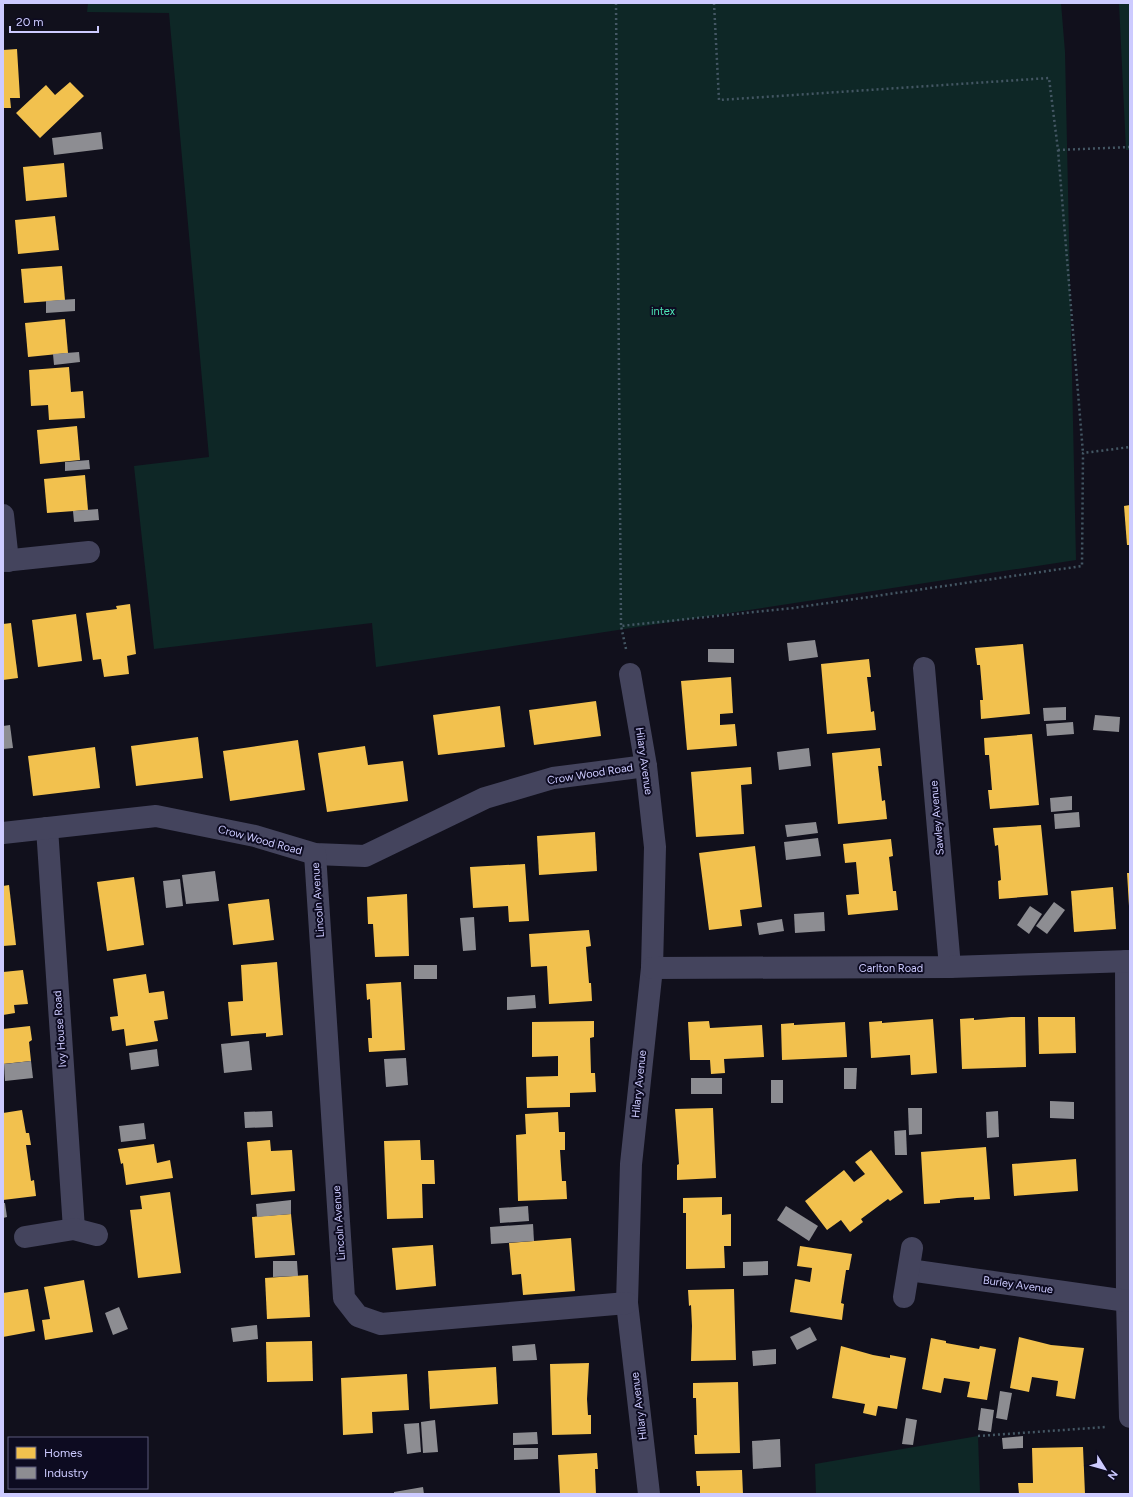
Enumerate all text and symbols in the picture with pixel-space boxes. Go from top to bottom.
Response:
scale bar [10,8,98,34]
text: 20 m [16,15,44,29]
park label: intex [651,305,676,318]
street label: Hilary Avenue [633,726,655,796]
street label: Crow Wood Road [546,761,634,787]
street label: Sawley Avenue [927,780,947,856]
street label: Crow Wood Road [216,823,304,857]
street label: Lincoln Avenue [309,862,327,938]
street label: Carlton Road [859,962,923,975]
street label: Ivy House Road [51,990,69,1068]
street label: Hilary Avenue [629,1049,649,1119]
street label: Lincoln Avenue [330,1185,348,1261]
street label: Burley Avenue [982,1274,1054,1296]
street label: Hilary Avenue [628,1371,650,1441]
legend [8,1437,148,1489]
text: Homes [44,1446,83,1460]
north arrow [1085,1449,1125,1489]
text: Industry [44,1466,89,1480]
text: N [1105,1467,1120,1482]

